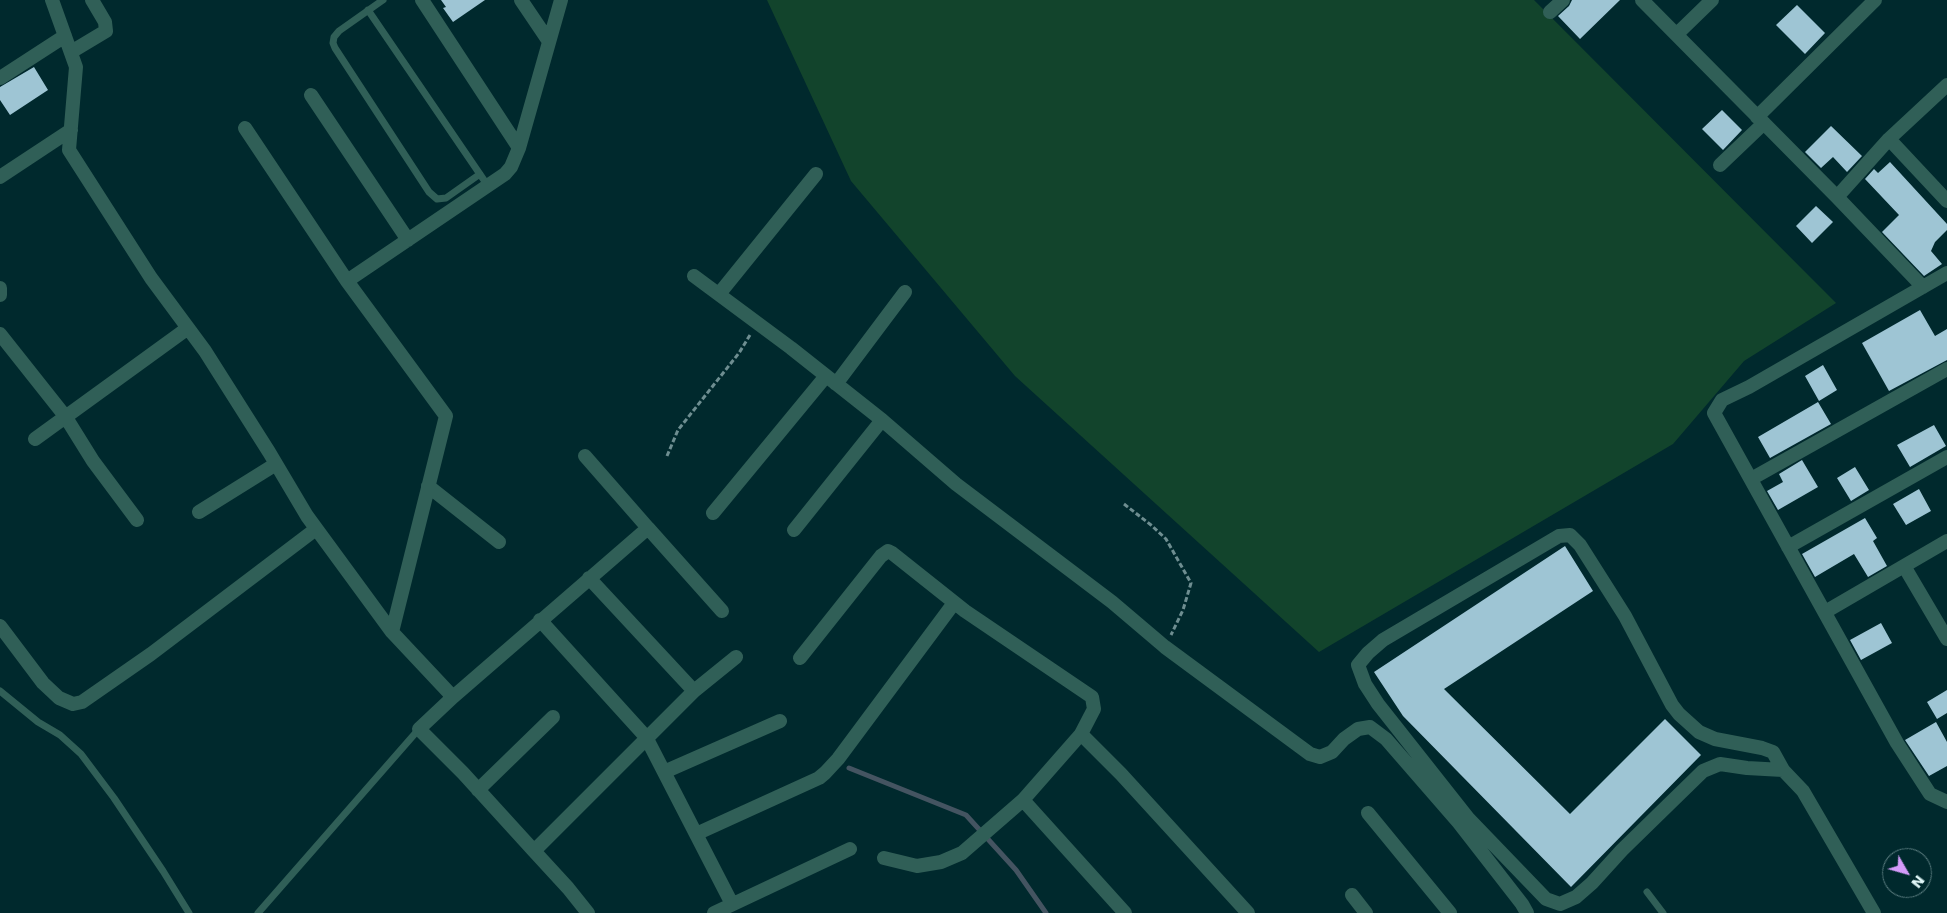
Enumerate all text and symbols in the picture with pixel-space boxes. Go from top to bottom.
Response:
north arrow [1882,848,1932,898]
text: N [1908,872,1928,891]

